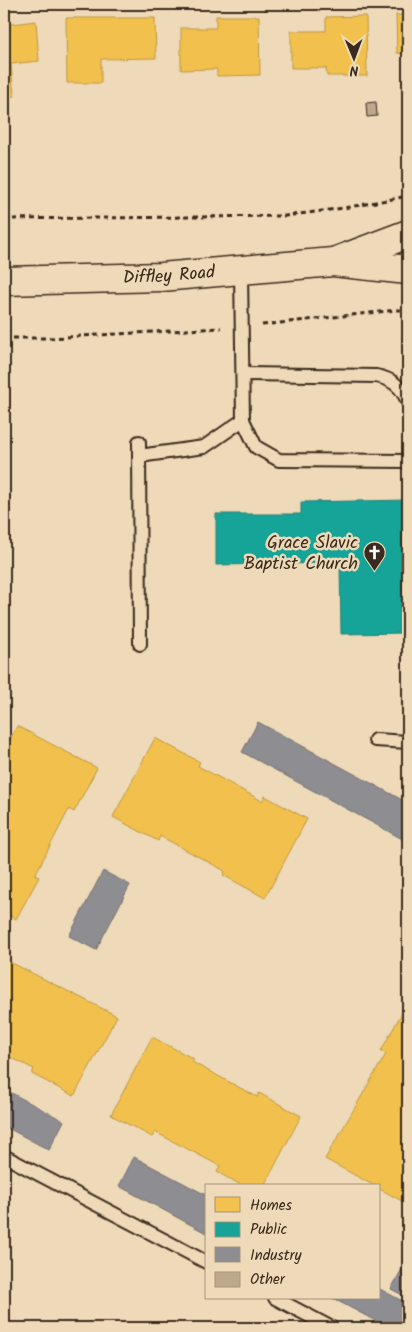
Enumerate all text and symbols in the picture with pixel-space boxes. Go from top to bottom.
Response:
north arrow [330,32,380,82]
text: N [349,59,359,81]
street label: Diffley Road [122,258,217,292]
place label: Grace Slavic Baptist Church [244,529,358,579]
church icon: Grace Slavic Baptist Church [362,541,386,572]
legend [205,1184,380,1300]
text: Homes [250,1194,293,1218]
text: Public [250,1218,287,1242]
text: Industry [250,1244,303,1268]
text: Other [250,1268,286,1292]

